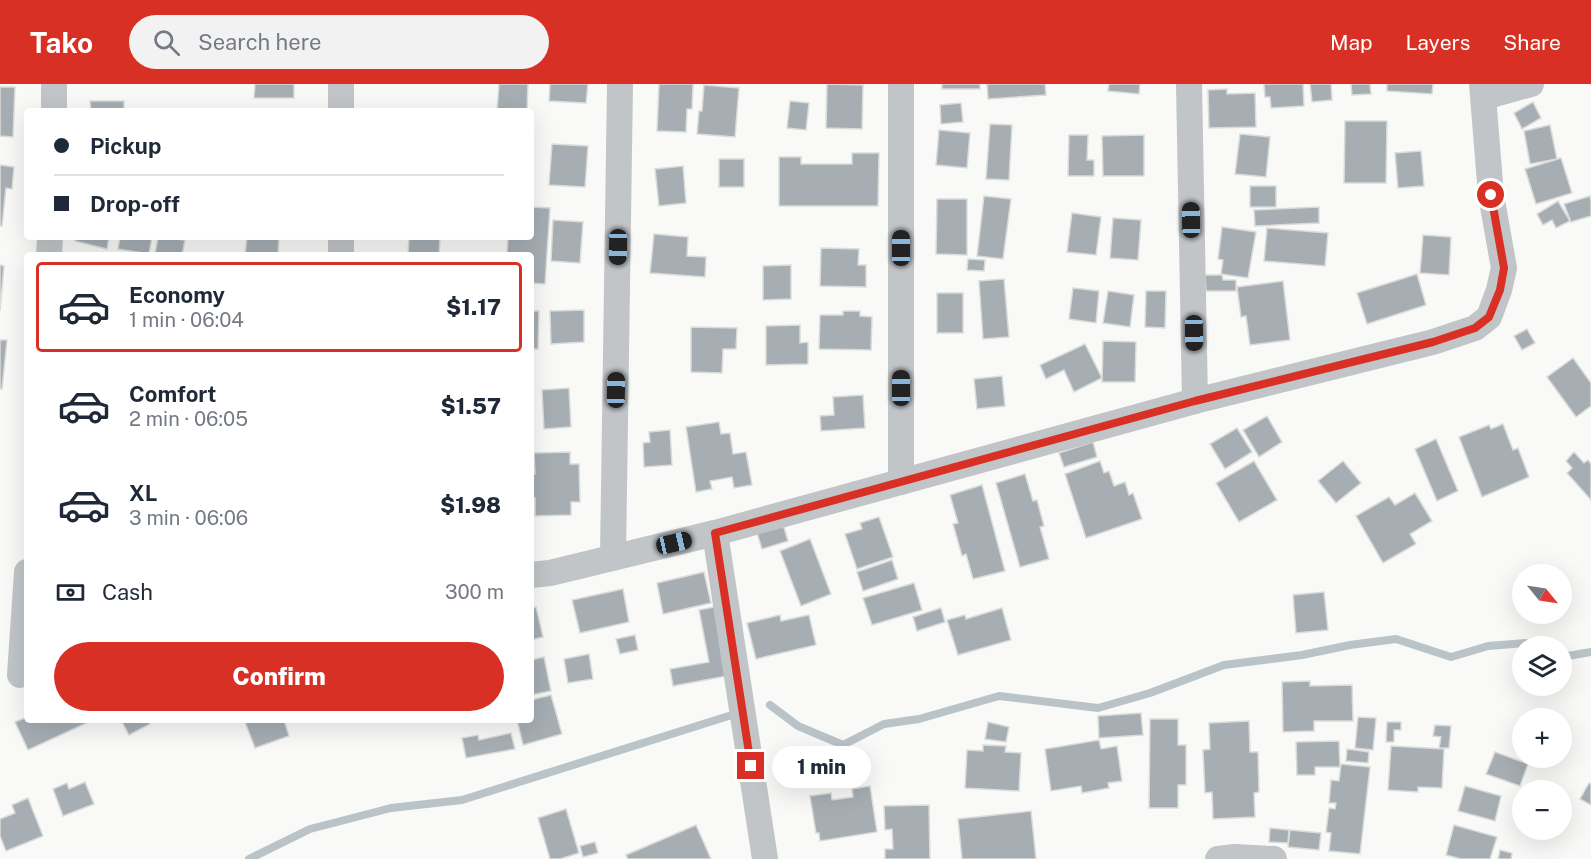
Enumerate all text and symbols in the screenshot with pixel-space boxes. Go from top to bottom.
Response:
search box [129,15,549,69]
text: Tako [30,26,93,59]
icon: search [150,26,183,59]
text: Search here [198,29,322,55]
text: Map [1330,30,1373,55]
text: Layers [1406,30,1470,55]
text: Share [1503,30,1561,55]
text: Pickup [90,133,161,159]
route start [1477,181,1504,208]
text: Drop-off [90,191,180,217]
car [1182,202,1200,238]
car [609,229,627,265]
car [892,230,910,266]
icon: car [57,280,111,334]
text: Economy [129,282,225,308]
text: $1.17 [446,294,501,320]
text: 1 min · 06:04 [129,308,244,332]
car [1185,315,1203,351]
car [892,370,910,406]
car [607,372,625,408]
icon: car [57,379,111,433]
text: Comfort [129,381,216,407]
text: $1.57 [441,393,501,419]
text: 2 min · 06:05 [129,407,248,431]
icon: car [57,478,111,532]
text: XL [129,480,157,506]
text: $1.98 [440,492,501,518]
text: 3 min · 06:06 [129,506,248,530]
car [654,530,694,556]
north arrow [1512,564,1572,624]
map controls [1512,564,1572,840]
icon: cash [54,576,87,609]
text: Cash [102,579,153,605]
text: 300 m [445,580,504,604]
button: layers [1512,636,1572,696]
button: Confirm [54,642,504,711]
button: + [1512,708,1572,768]
callout: 1 min [772,745,871,787]
route end [737,752,764,779]
text: 1 min [797,755,846,779]
button: − [1512,780,1572,840]

